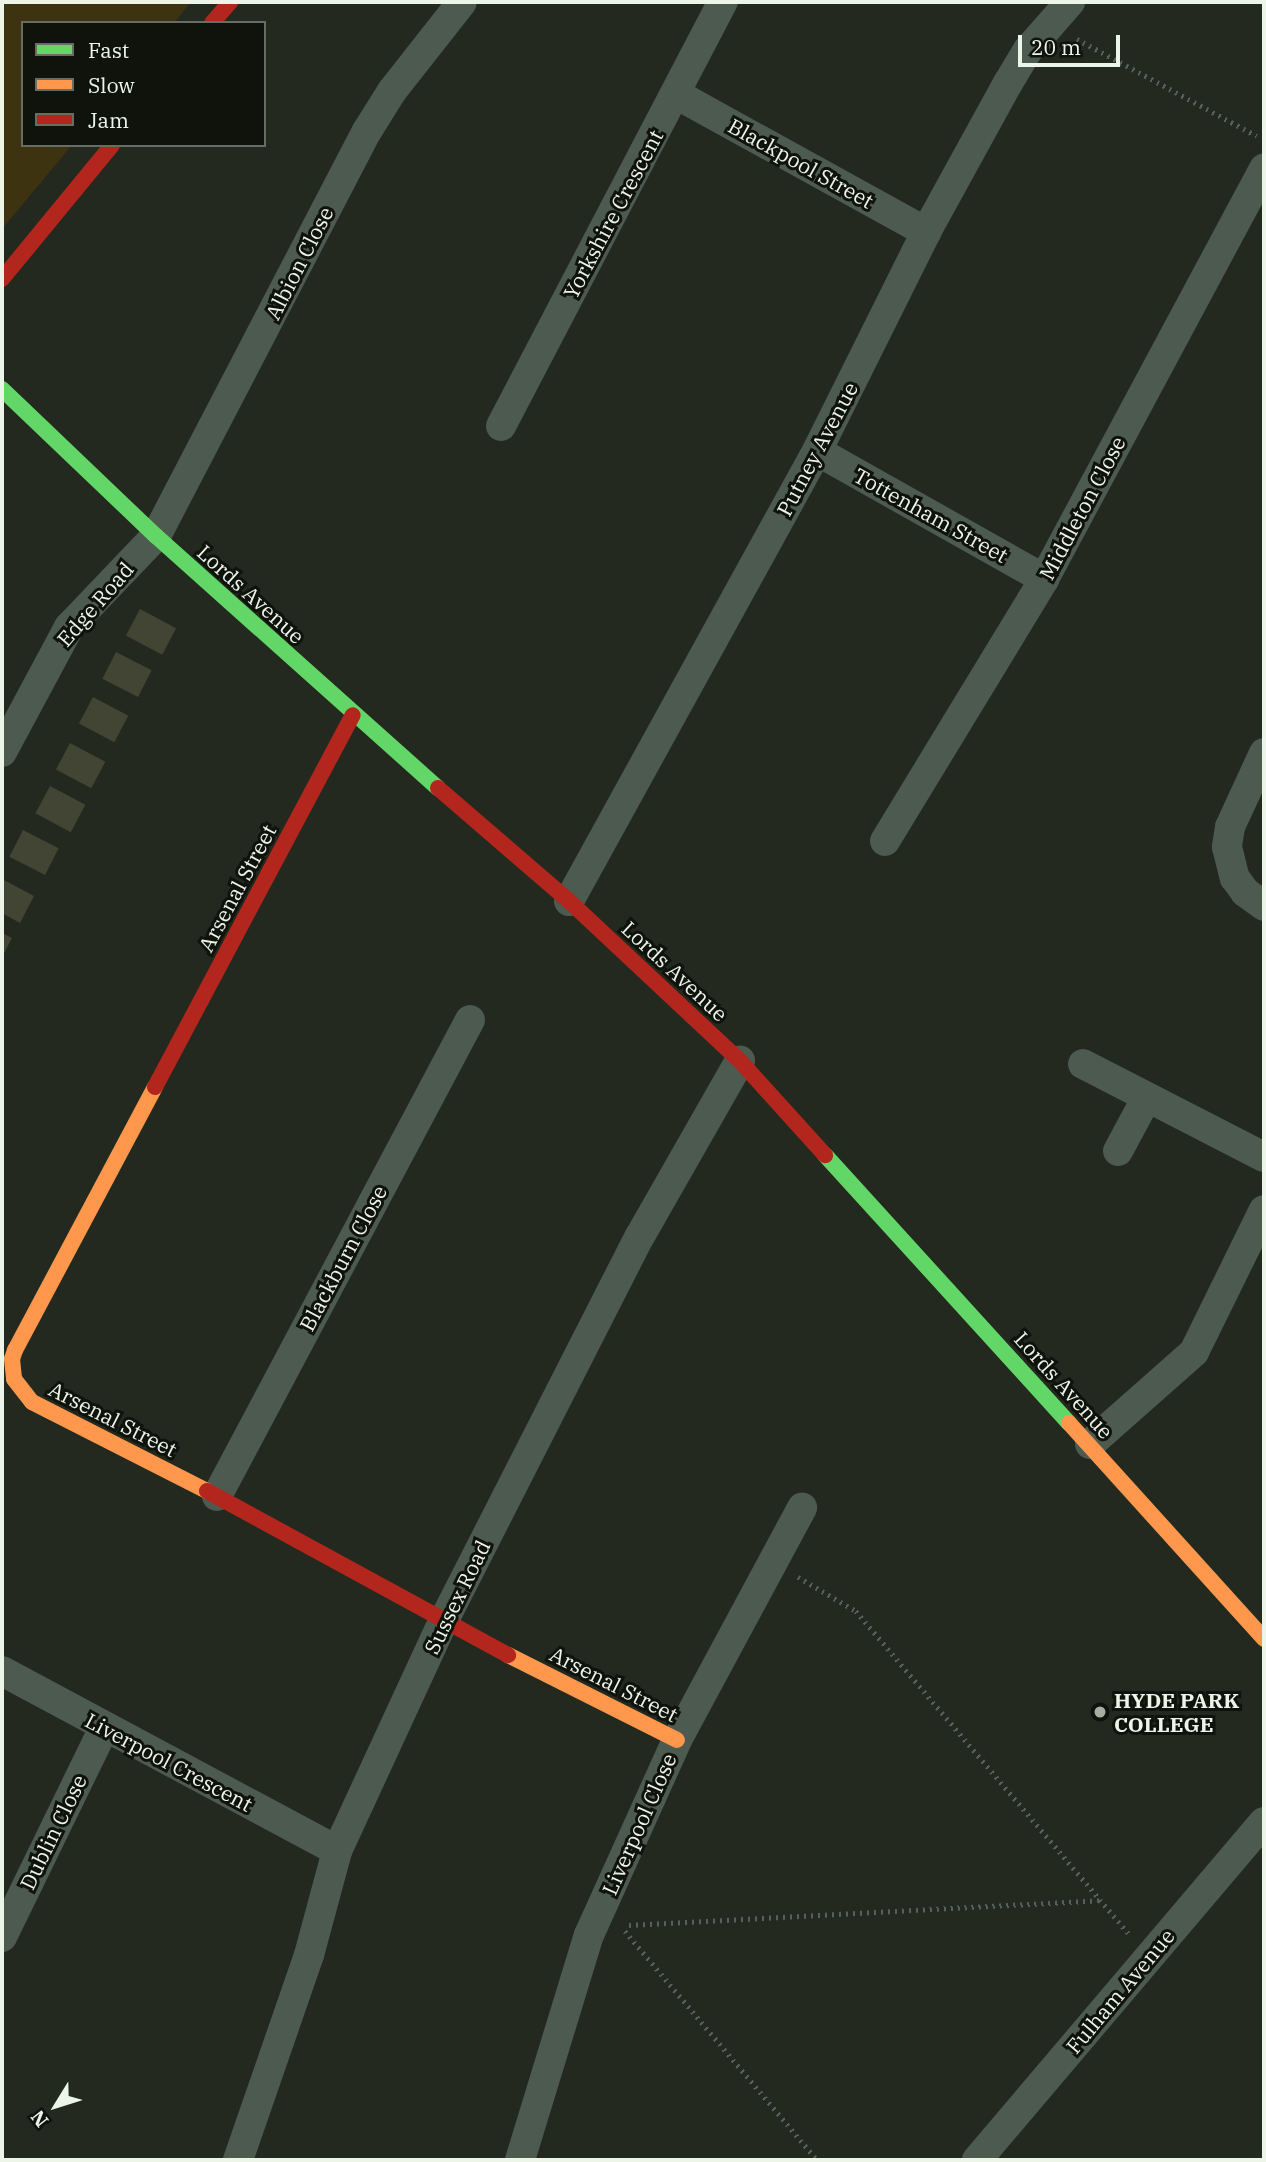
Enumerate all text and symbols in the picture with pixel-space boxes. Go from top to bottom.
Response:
legend [21,21,266,147]
scale bar [1021,21,1122,65]
text: 20 m [1031,33,1081,61]
text: Fast [88,36,129,64]
text: Slow [88,71,135,99]
text: Jam [88,106,129,134]
street label: Blackpool Street [724,113,878,213]
street label: Yorkshire Crescent [558,125,668,303]
street label: Albion Close [260,202,338,324]
street label: Putney Avenue [771,378,863,520]
street label: Middleton Close [1034,432,1130,584]
street label: Tottenham Street [850,462,1012,568]
street label: Lords Avenue [192,539,310,649]
street label: Edge Road [52,557,138,651]
street label: Arsenal Street [193,820,281,956]
street label: Lords Avenue [617,916,733,1026]
street label: Blackburn Close [294,1181,392,1335]
street label: Lords Avenue [1009,1326,1119,1444]
street label: Arsenal Street [45,1376,181,1462]
street label: Sussex Road [419,1536,495,1658]
street label: Arsenal Street [546,1641,682,1727]
place label: HYDE PARK COLLEGE [1114,1687,1239,1737]
marker: HYDE PARK COLLEGE [1092,1704,1108,1720]
street label: Liverpool Crescent [81,1707,257,1817]
street label: Liverpool Close [597,1749,681,1899]
street label: Dublin Close [14,1770,92,1894]
street label: Fulham Avenue [1060,1923,1180,2059]
north arrow [21,2071,91,2141]
text: N [25,2106,54,2132]

